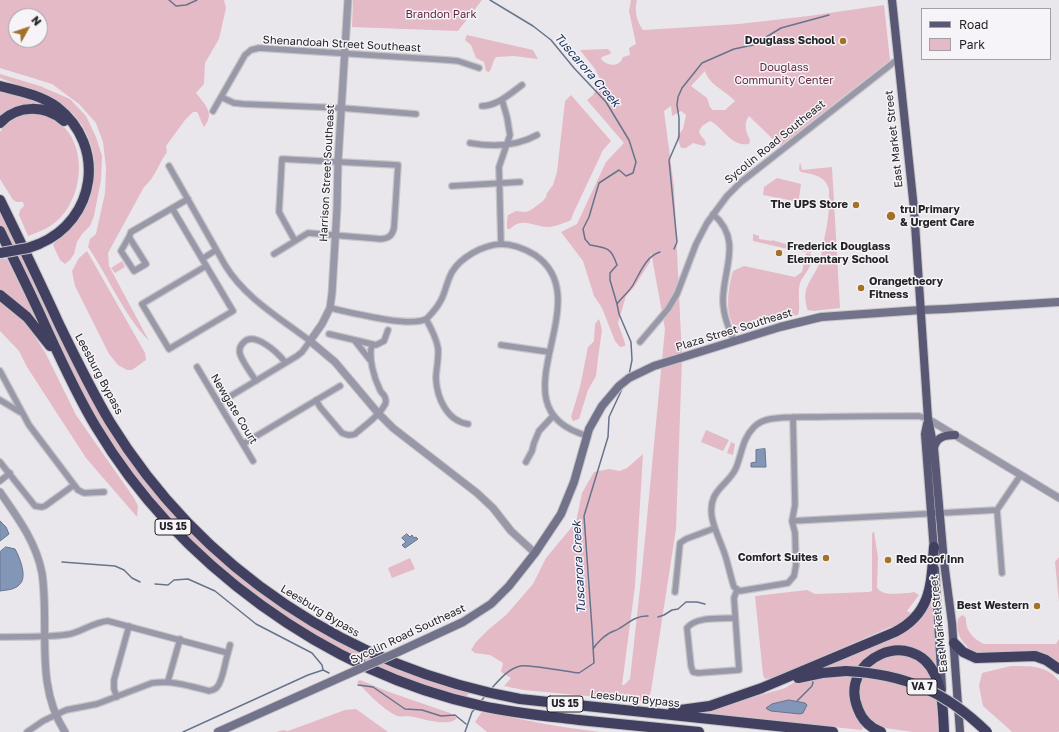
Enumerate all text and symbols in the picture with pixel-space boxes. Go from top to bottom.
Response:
north arrow [8,8,48,48]
park label: Brandon Park [405,8,477,22]
legend [921,8,1051,60]
text: N [29,13,44,28]
text: Road [959,17,988,32]
water label: Tuscarora Creek [551,30,623,110]
street label: Shenandoah Street Southeast [262,33,422,55]
place label: Douglass School [745,34,835,48]
marker: Douglass School [838,36,848,46]
text: Park [959,37,985,52]
park label: Douglass Community Center [734,61,834,87]
street label: East Market Street [882,90,906,188]
street label: Sycolin Road Southeast [722,97,828,187]
street label: Harrison Street Southeast [317,104,337,242]
place label: The UPS Store [771,198,848,212]
marker: The UPS Store [851,200,861,210]
place label: tru Primary & Urgent Care [900,203,975,229]
marker: tru Primary & Urgent Care [885,210,897,222]
place label: Frederick Douglass Elementary School [787,240,890,266]
marker: Frederick Douglass Elementary School [774,248,784,258]
place label: Orangetheory Fitness [869,275,943,301]
marker: Orangetheory Fitness [856,283,866,293]
street label: Plaza Street Southeast [674,306,794,354]
street label: Leesburg Bypass [72,331,126,417]
street label: Newgate Court [208,372,260,446]
road number: US 15 [155,519,191,535]
water label: Tuscarora Creek [569,520,589,614]
place label: Comfort Suites [738,551,818,565]
marker: Comfort Suites [821,553,831,563]
place label: Red Roof Inn [896,553,964,567]
marker: Red Roof Inn [883,555,893,565]
street label: East Market Street [927,575,951,673]
street label: Leesburg Bypass [278,582,362,640]
place label: Best Western [957,599,1029,613]
marker: Best Western [1032,601,1042,611]
street label: Sycolin Road Southeast [348,602,468,666]
road number: VA 7 [907,679,937,695]
street label: Leesburg Bypass [590,688,680,710]
road number: US 15 [547,696,583,712]

